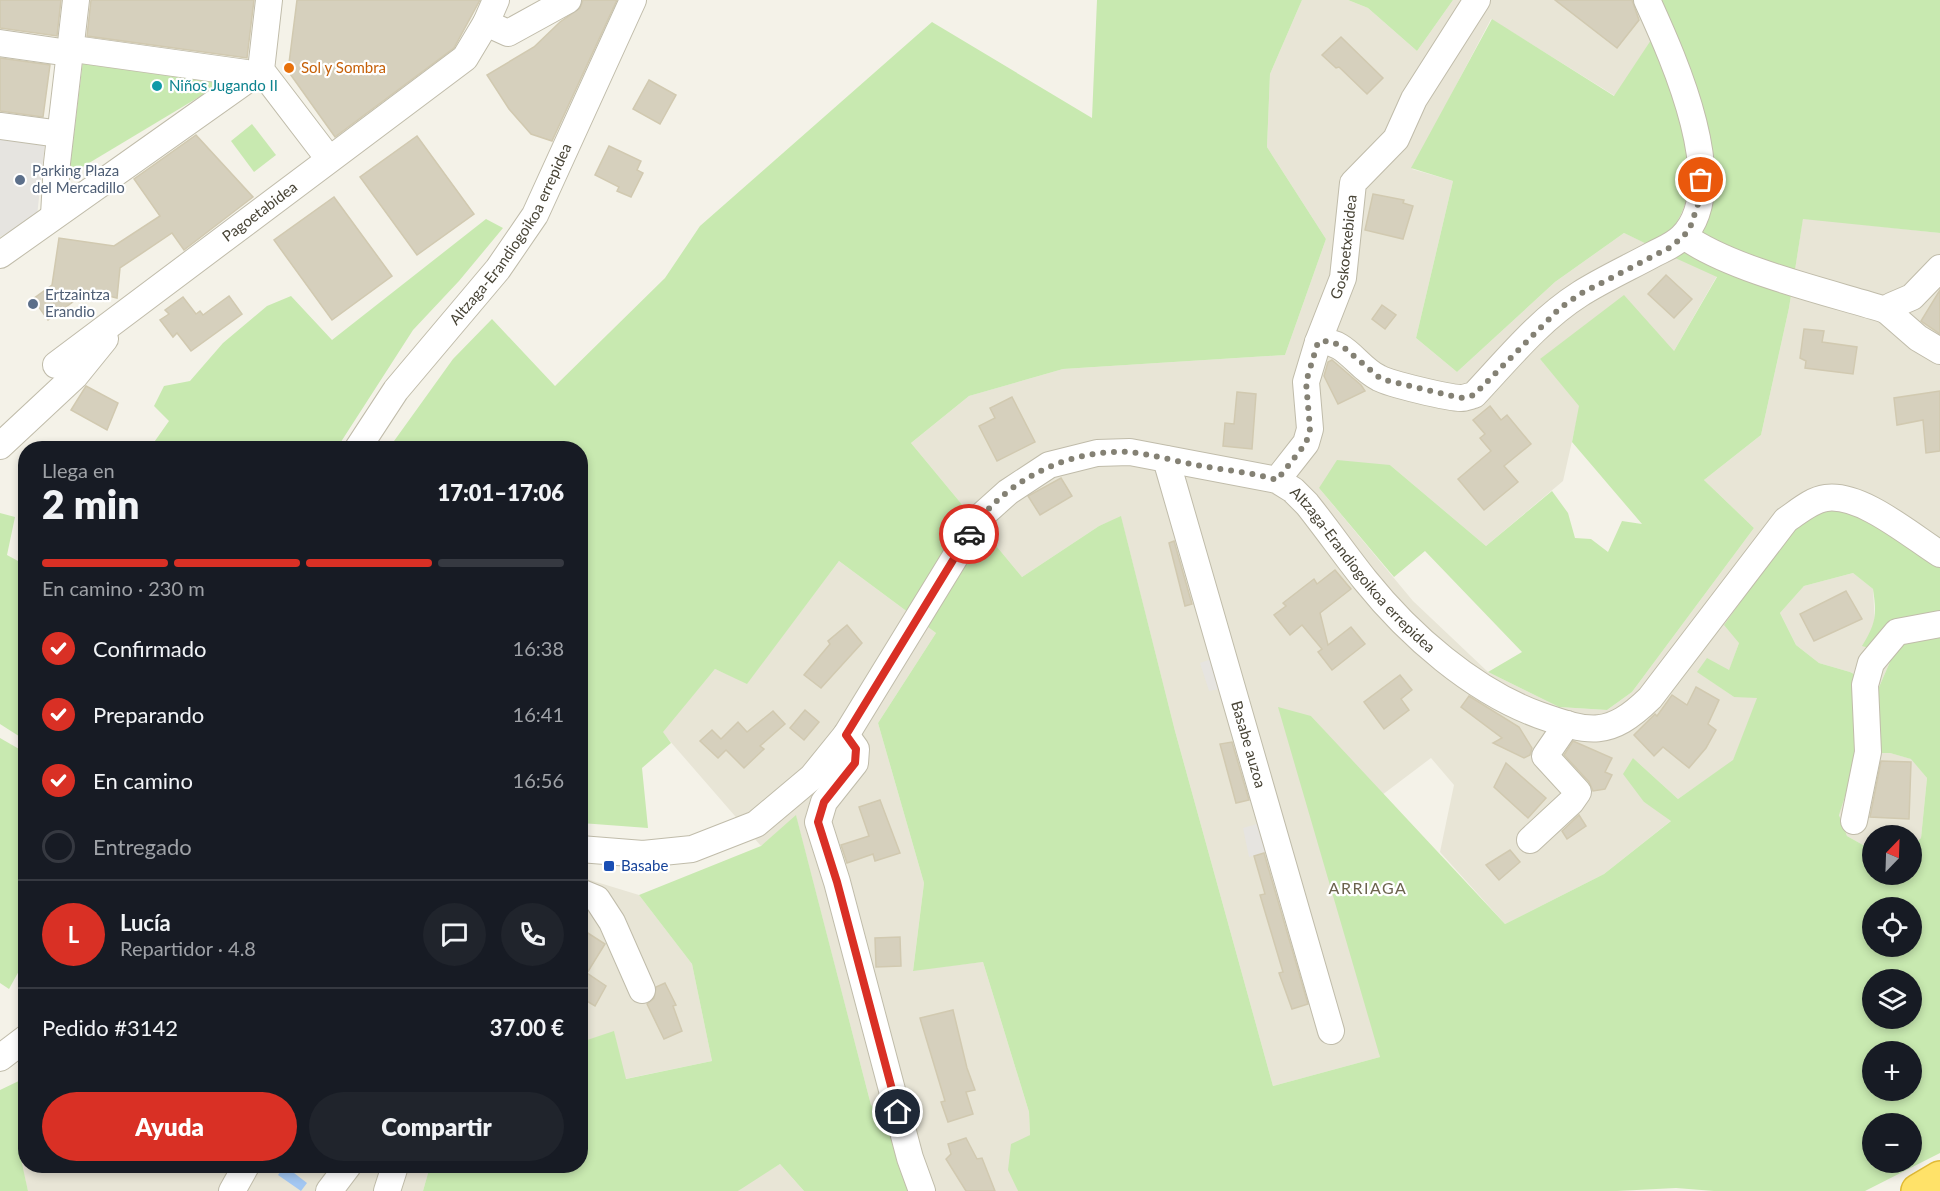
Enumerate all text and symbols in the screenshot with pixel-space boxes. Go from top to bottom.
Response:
place label: Sol y Sombra [301,58,386,76]
marker: Sol y Sombra [282,61,296,75]
place label: Niños Jugando II [169,76,278,94]
marker: Niños Jugando II [150,79,164,93]
street label: Altzaga-Erandiogoikoa errepidea [445,140,574,328]
pin [1675,154,1726,205]
place label: Parking Plaza del Mercadillo [32,161,125,196]
icon: bag [1684,163,1717,196]
marker: Parking Plaza del Mercadillo [13,173,27,187]
street label: Pagoetabidea [218,177,300,245]
street label: Goskoetxebidea [1326,194,1360,301]
place label: Ertzaintza Erandio [45,285,110,320]
marker: Ertzaintza Erandio [26,297,40,311]
text: Llega en [42,458,115,482]
text: 17:01–17:06 [438,479,564,506]
text: 2 min [42,481,139,527]
street label: Altzaga-Erandiogoikoa errepidea [1287,483,1439,656]
courier [939,504,999,564]
icon: car [953,518,986,551]
text: En camino · 230 m [42,576,205,600]
icon: check [42,632,75,665]
text: Confirmado [93,635,206,662]
text: 16:38 [513,636,564,660]
icon: check [42,698,75,731]
street label: Basabe auzoa [1228,699,1270,790]
text: Preparando [93,701,204,728]
text: 16:41 [513,702,564,726]
icon: check [42,764,75,797]
text: En camino [93,767,193,794]
text: 16:56 [513,768,564,792]
north arrow [1862,825,1922,885]
map controls [1862,825,1922,1173]
text: Entregado [93,833,192,860]
place label: Basabe [621,856,668,874]
marker: Basabe [602,859,616,873]
district label: ARRIAGA [1329,878,1407,897]
button: locate [1862,897,1922,957]
button: chat [423,903,486,966]
button: phone [501,903,564,966]
text: Lucía [120,909,171,936]
text: L [68,921,79,948]
text: Repartidor · 4.8 [120,936,256,960]
button: layers [1862,969,1922,1029]
text: Pedido #3142 [42,1014,178,1041]
text: 37.00 € [490,1014,564,1041]
button: + [1862,1041,1922,1101]
pin [872,1086,923,1137]
button: Ayuda [42,1092,297,1161]
button: Compartir [309,1092,564,1161]
icon: home [881,1095,914,1128]
button: − [1862,1113,1922,1173]

